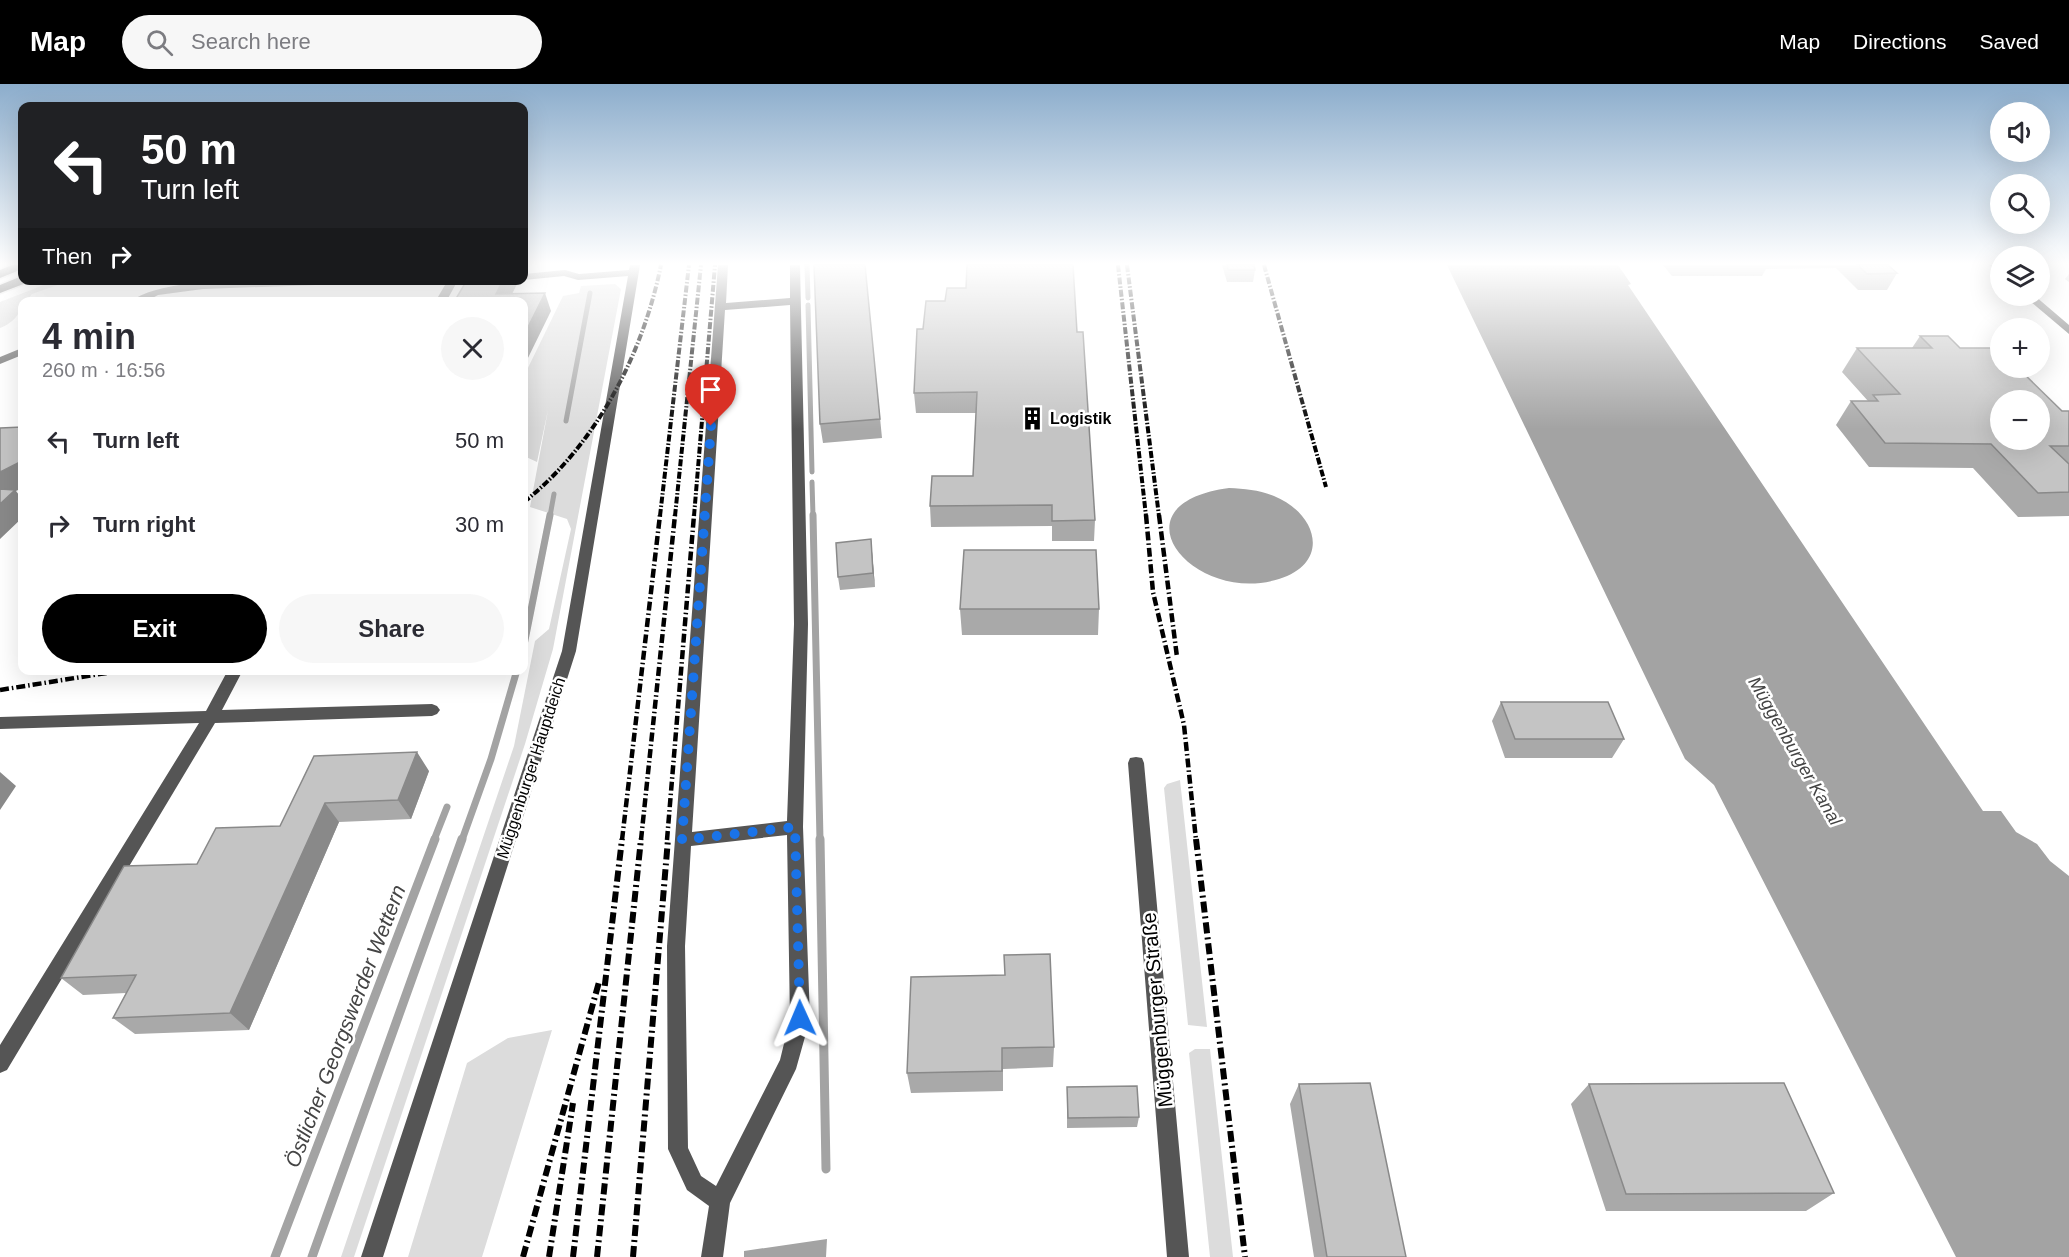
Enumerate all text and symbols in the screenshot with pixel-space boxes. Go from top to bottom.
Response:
search box [122,15,542,69]
text: Map [30,26,86,57]
icon: search [143,26,176,59]
text: Search here [191,29,311,54]
text: Map [1779,30,1820,53]
text: Directions [1853,30,1946,53]
text: Saved [1979,30,2039,53]
map controls [1990,102,2050,450]
button: sound [1990,102,2050,162]
icon: left [42,126,120,204]
text: 50 m [141,126,237,173]
button: search [1990,174,2050,234]
text: Turn left [141,175,239,205]
icon: right [104,240,137,273]
text: Then [42,244,92,269]
button: layers [1990,246,2050,306]
text: 4 min [42,316,136,357]
button: close [441,317,504,380]
button: + [1990,318,2050,378]
text: 260 m · 16:56 [42,359,165,381]
pin [685,364,736,426]
icon: arrive [694,373,727,406]
button: − [1990,390,2050,450]
building icon: Logistik [1019,405,1045,431]
place label: Logistik [1050,410,1111,427]
icon: left [42,425,75,458]
text: Turn left [93,428,179,453]
text: 50 m [455,428,504,453]
icon: right [42,509,75,542]
text: Turn right [93,512,195,537]
text: 30 m [455,512,504,537]
button: Exit [42,594,267,663]
button: Share [279,594,504,663]
water label: Müggenburger Kanal [1744,673,1846,830]
street label: Müggenburger Hauptdeich [494,675,568,861]
water label: Östlicher Georgswerder Wettern [280,882,410,1170]
street label: Müggenburger Straße [1138,912,1176,1108]
position arrow [768,986,832,1050]

